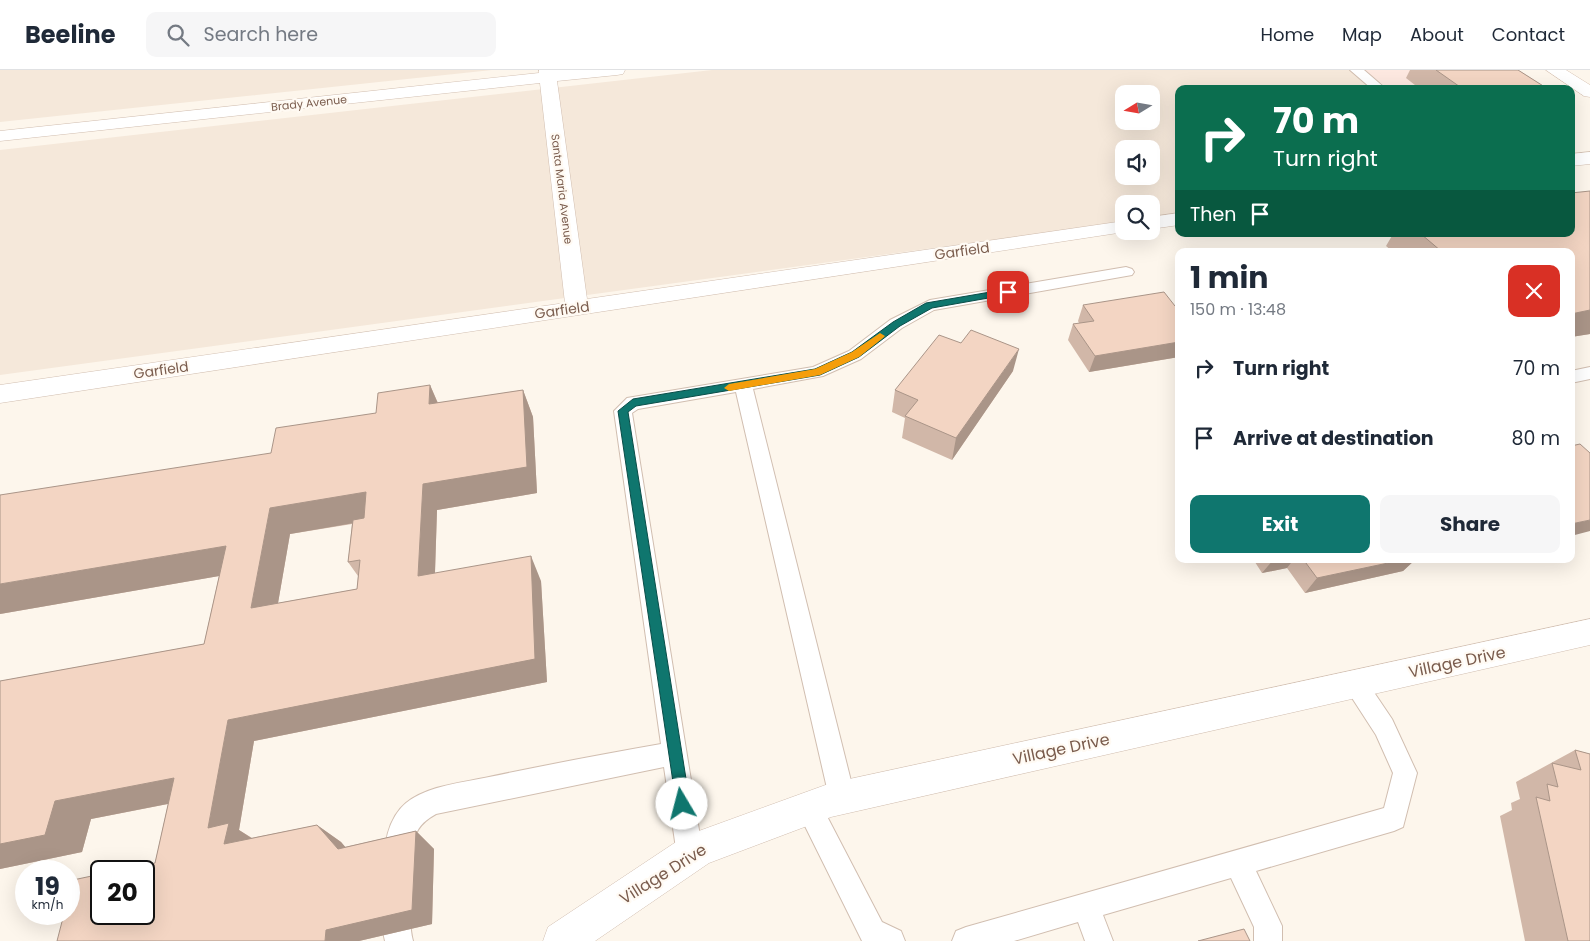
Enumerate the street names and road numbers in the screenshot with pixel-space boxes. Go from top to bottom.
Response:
street label: Brady Avenue [270,91,348,115]
street label: Santa Maria Avenue [547,133,577,245]
street label: Garfield [933,237,991,265]
street label: Garfield [533,296,591,324]
street label: Garfield [132,356,190,384]
street label: Village Drive [1406,640,1508,683]
street label: Village Drive [1010,727,1112,770]
street label: Village Drive [615,838,711,910]

